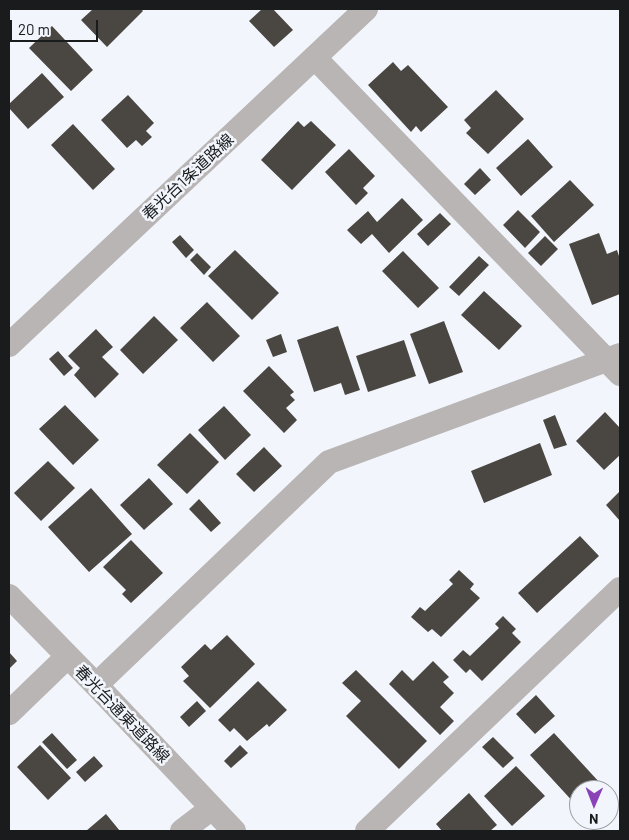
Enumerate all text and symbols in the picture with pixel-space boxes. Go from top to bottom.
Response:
scale bar [12,10,100,42]
text: 20 m [18,20,50,38]
street label: 春光台1条道路線 [138,130,238,224]
street label: 春光台通東道路線 [71,661,173,767]
north arrow [569,780,619,830]
text: N [589,811,599,828]

